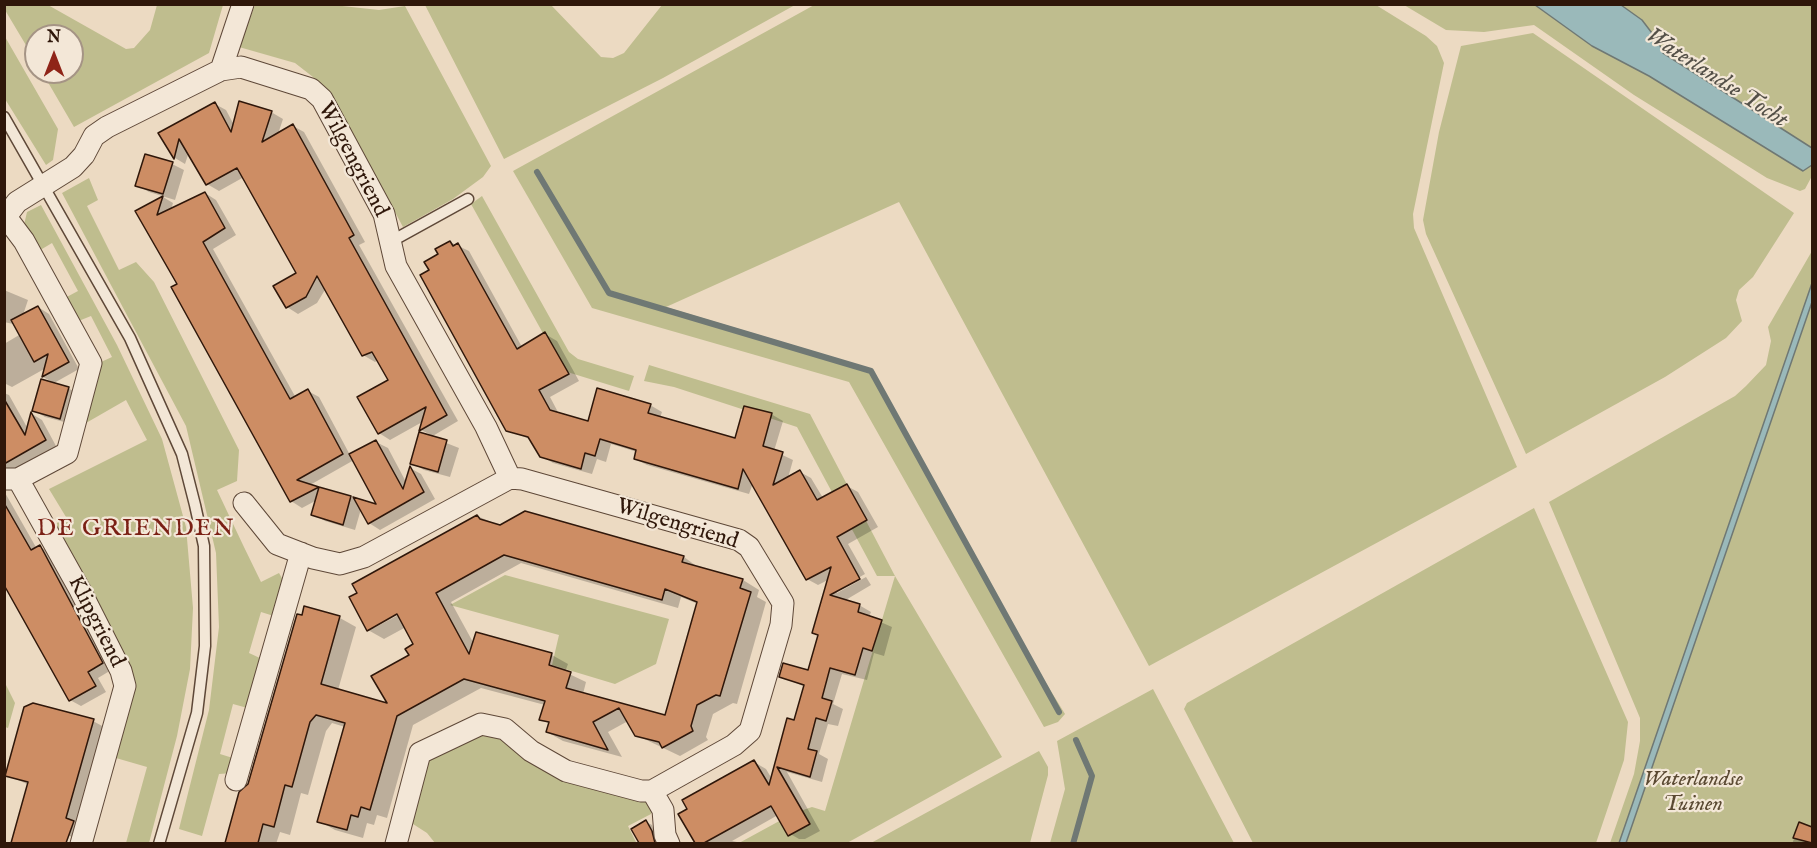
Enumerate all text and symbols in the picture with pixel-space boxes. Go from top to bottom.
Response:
water label: Waterlandse Tocht [1640,22,1792,136]
north arrow [24,24,84,84]
text: N [47,28,61,48]
street label: Wilgengriend [311,98,393,222]
street label: Wilgengriend [613,494,741,556]
district label: DE GRIENDEN [37,516,235,544]
street label: Klipgriend [61,572,129,672]
park label: Waterlandse Tuinen [1643,767,1743,818]

